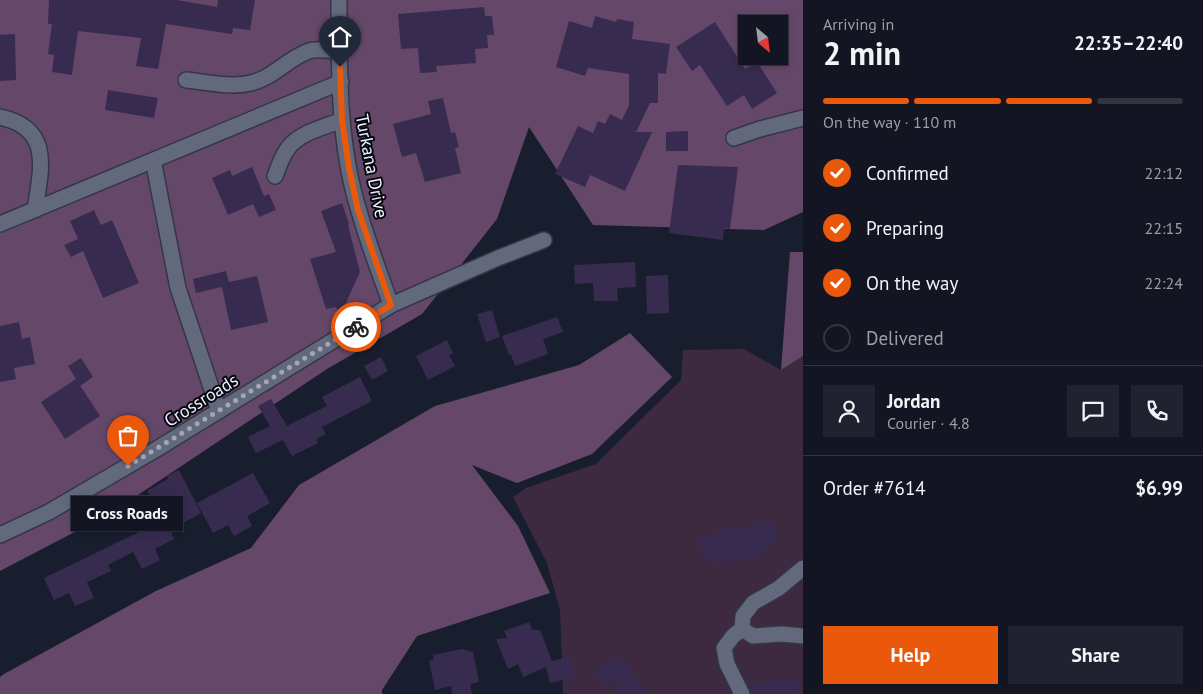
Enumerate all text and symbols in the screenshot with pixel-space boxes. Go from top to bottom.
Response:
text: Arriving in [823,14,894,34]
north arrow [738,15,788,65]
map controls [738,15,788,65]
pin [319,16,361,67]
icon: home [326,23,354,51]
text: 22:35–22:40 [1074,31,1183,55]
text: 2 min [823,32,901,74]
street label: Turkana Drive [351,112,393,220]
text: On the way · 110 m [823,112,956,132]
icon: check [823,159,851,187]
text: Confirmed [866,161,949,185]
text: 22:12 [1145,163,1183,183]
icon: check [823,214,851,242]
text: Preparing [866,216,944,240]
text: 22:15 [1145,218,1183,238]
icon: check [823,269,851,297]
text: On the way [866,271,958,295]
text: 22:24 [1145,273,1183,293]
courier [331,302,381,352]
icon: bike [342,313,370,341]
text: Delivered [866,326,944,350]
street label: Crossroads [160,368,242,432]
button: person [823,385,875,437]
button: chat [1067,385,1119,437]
button: phone [1131,385,1183,437]
text: Jordan [887,389,940,413]
text: Courier · 4.8 [887,413,970,433]
pin [107,415,149,466]
icon: bag [114,422,142,450]
text: Order #7614 [823,476,926,500]
text: $6.99 [1135,476,1183,500]
callout: Cross Roads [72,496,184,531]
text: Cross Roads [86,503,168,523]
button: Help [823,626,998,684]
button: Share [1008,626,1183,684]

